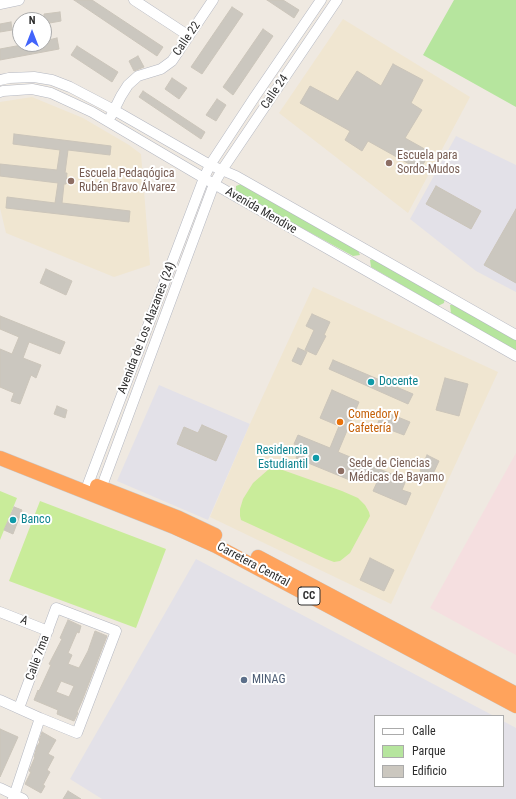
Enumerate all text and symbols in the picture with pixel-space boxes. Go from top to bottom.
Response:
north arrow [12,12,52,52]
text: N [29,14,35,27]
street label: Calle 22 [170,19,204,59]
street label: Calle 24 [258,72,292,112]
place label: Escuela para Sordo-Mudos [397,149,460,177]
marker: Escuela para Sordo-Mudos [384,158,394,168]
place label: Escuela Pedagógica Rubén Bravo Álvarez [79,167,176,195]
marker: Escuela Pedagógica Rubén Bravo Álvarez [66,176,76,186]
street label: Avenida Mendive [223,185,299,237]
street label: Avenida de Los Alazanes (24) [115,260,179,396]
place label: Docente [379,375,418,389]
marker: Docente [366,377,376,387]
place label: Comedor y Cafetería [348,408,399,436]
marker: Comedor y Cafetería [335,417,345,427]
place label: Residencia Estudiantil [256,444,308,472]
marker: Residencia Estudiantil [311,453,321,463]
place label: Sede de Ciencias Médicas de Bayamo [349,457,444,485]
marker: Sede de Ciencias Médicas de Bayamo [336,466,346,476]
place label: Banco [21,513,51,527]
marker: Banco [8,515,18,525]
street label: Carretera Central [214,540,292,590]
road number: CC [298,587,320,605]
street label: A [18,613,30,629]
street label: Calle 7ma [23,633,53,683]
place label: MINAG [252,673,286,687]
marker: MINAG [239,675,249,685]
legend [374,715,504,787]
text: Calle [412,724,436,738]
text: Parque [412,744,445,758]
text: Edificio [412,764,447,778]

